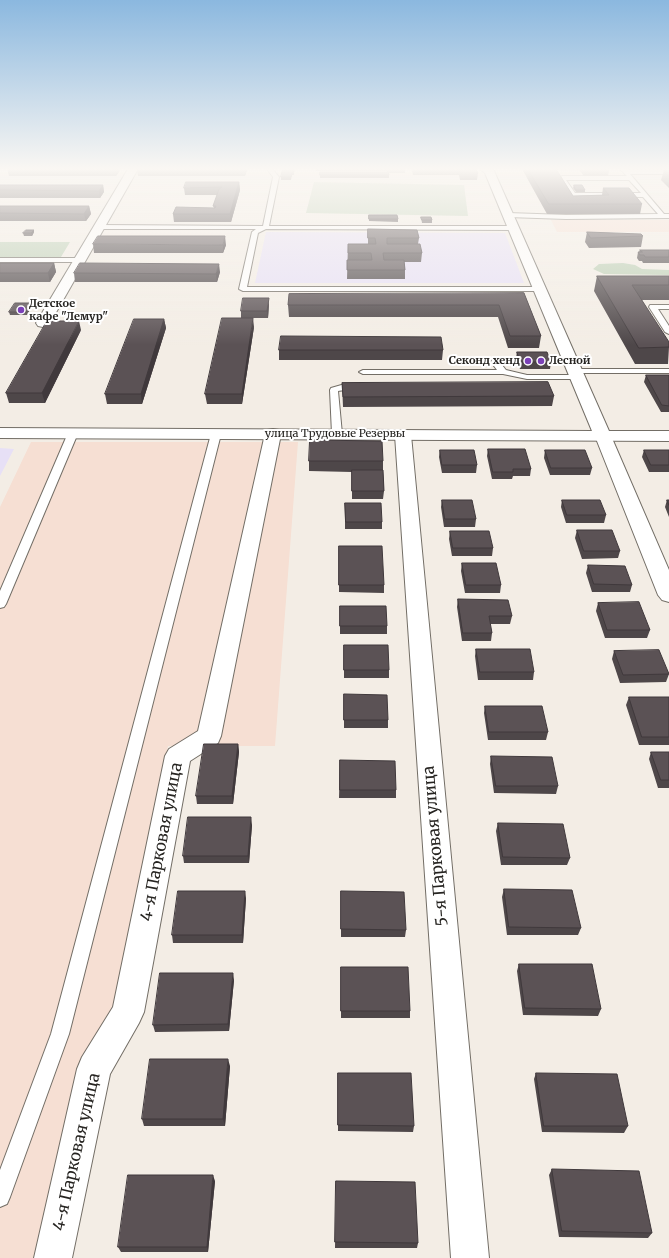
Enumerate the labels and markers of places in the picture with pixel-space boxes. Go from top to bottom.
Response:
place label: Детское кафе "Лемур" [29,297,108,323]
marker: Детское кафе "Лемур" [16,305,26,315]
place label: Секонд хенд [449,354,520,368]
place label: Лесной [549,354,591,368]
marker: Секонд хенд [523,356,533,366]
marker: Лесной [536,356,546,366]

